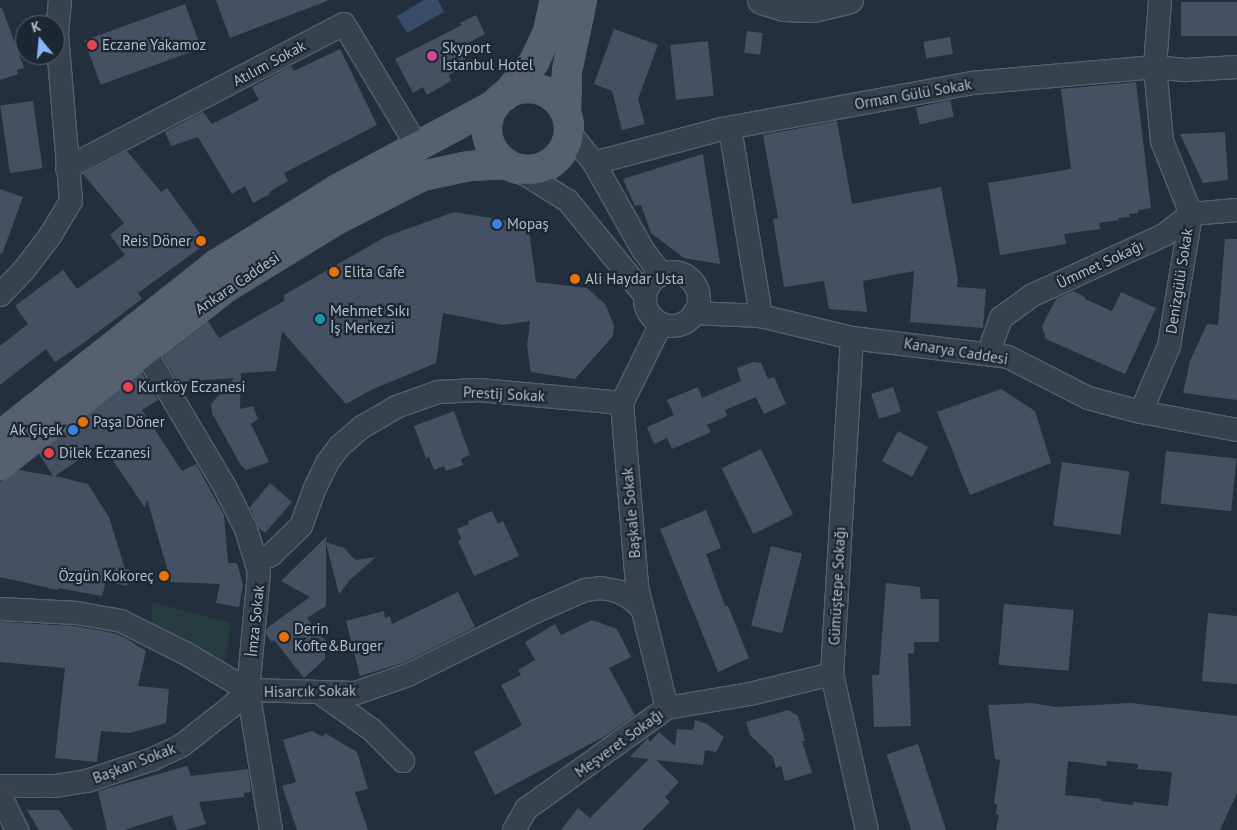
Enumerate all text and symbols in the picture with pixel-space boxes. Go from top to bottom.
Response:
north arrow [15,15,65,65]
text: K [29,17,43,36]
place label: Eczane Yakamoz [102,36,207,54]
street label: Atılım Sokak [229,36,309,90]
place label: Skyport İstanbul Hotel [442,38,533,73]
marker: Eczane Yakamoz [86,39,98,51]
marker: Skyport İstanbul Hotel [426,50,438,62]
street label: Orman Gülü Sokak [853,75,973,113]
place label: Mopaş [507,215,549,233]
marker: Mopaş [491,218,503,230]
street label: Denizgülü Sokak [1162,227,1196,335]
place label: Reis Döner [122,232,191,250]
marker: Reis Döner [195,235,207,247]
street label: Ümmet Sokağı [1054,236,1146,292]
street label: Ankara Caddesi [191,248,283,318]
place label: Elita Cafe [344,263,405,281]
marker: Elita Cafe [328,266,340,278]
place label: Ali Haydar Usta [585,270,684,288]
marker: Ali Haydar Usta [569,273,581,285]
place label: Mehmet Sıkı İş Merkezi [330,301,410,336]
marker: Mehmet Sıkı İş Merkezi [314,313,326,325]
street label: Kanarya Caddesi [903,334,1009,368]
place label: Kurtköy Eczanesi [138,378,246,396]
marker: Kurtköy Eczanesi [122,381,134,393]
street label: Prestij Sokak [463,383,545,405]
place label: Paşa Döner [93,413,165,431]
marker: Paşa Döner [77,416,89,428]
place label: Ak Çiçek [9,421,63,439]
marker: Ak Çiçek [67,424,79,436]
place label: Dilek Eczanesi [59,444,151,462]
marker: Dilek Eczanesi [43,447,55,459]
street label: Başkale Sokak [618,467,644,559]
street label: Gümüştepe Sokağı [825,526,849,646]
place label: Özgün Kokoreç [58,567,154,585]
marker: Özgün Kokoreç [158,570,170,582]
street label: İmza Sokak [242,584,268,658]
place label: Derin Kofte&Burger [294,619,382,654]
marker: Derin Kofte&Burger [278,631,290,643]
street label: Hisarcık Sokak [263,681,357,701]
street label: Meşveret Sokağı [571,705,667,781]
street label: Başkan Sokak [90,739,178,787]

